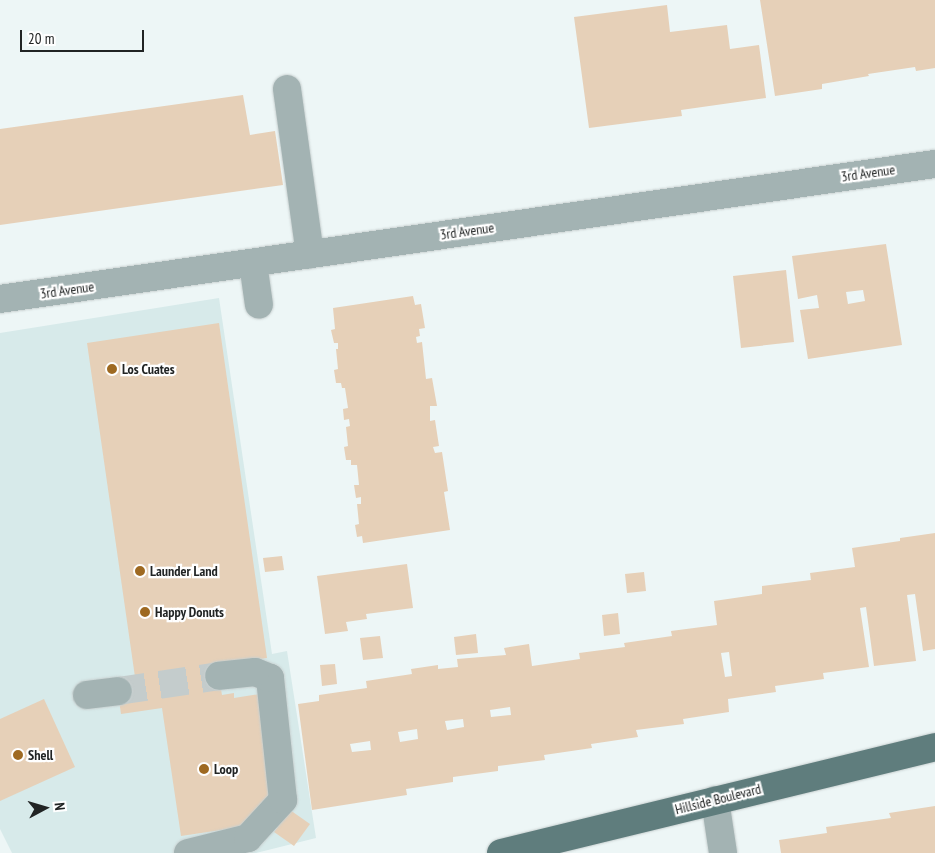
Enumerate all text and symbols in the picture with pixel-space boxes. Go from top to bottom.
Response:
scale bar [22,20,146,52]
text: 20 m [28,29,54,48]
street label: 3rd Avenue [840,161,896,185]
street label: 3rd Avenue [439,219,495,243]
street label: 3rd Avenue [39,278,95,302]
place label: Los Cuates [122,361,175,377]
marker: Los Cuates [106,363,118,375]
place label: Launder Land [150,563,218,579]
marker: Launder Land [134,565,146,577]
place label: Happy Donuts [155,604,224,620]
marker: Happy Donuts [139,606,151,618]
place label: Shell [28,747,53,763]
marker: Shell [12,749,24,761]
place label: Loop [214,761,238,777]
marker: Loop [198,763,210,775]
street label: Hillside Boulevard [673,780,763,818]
north arrow [20,783,70,833]
text: N [51,802,69,811]

